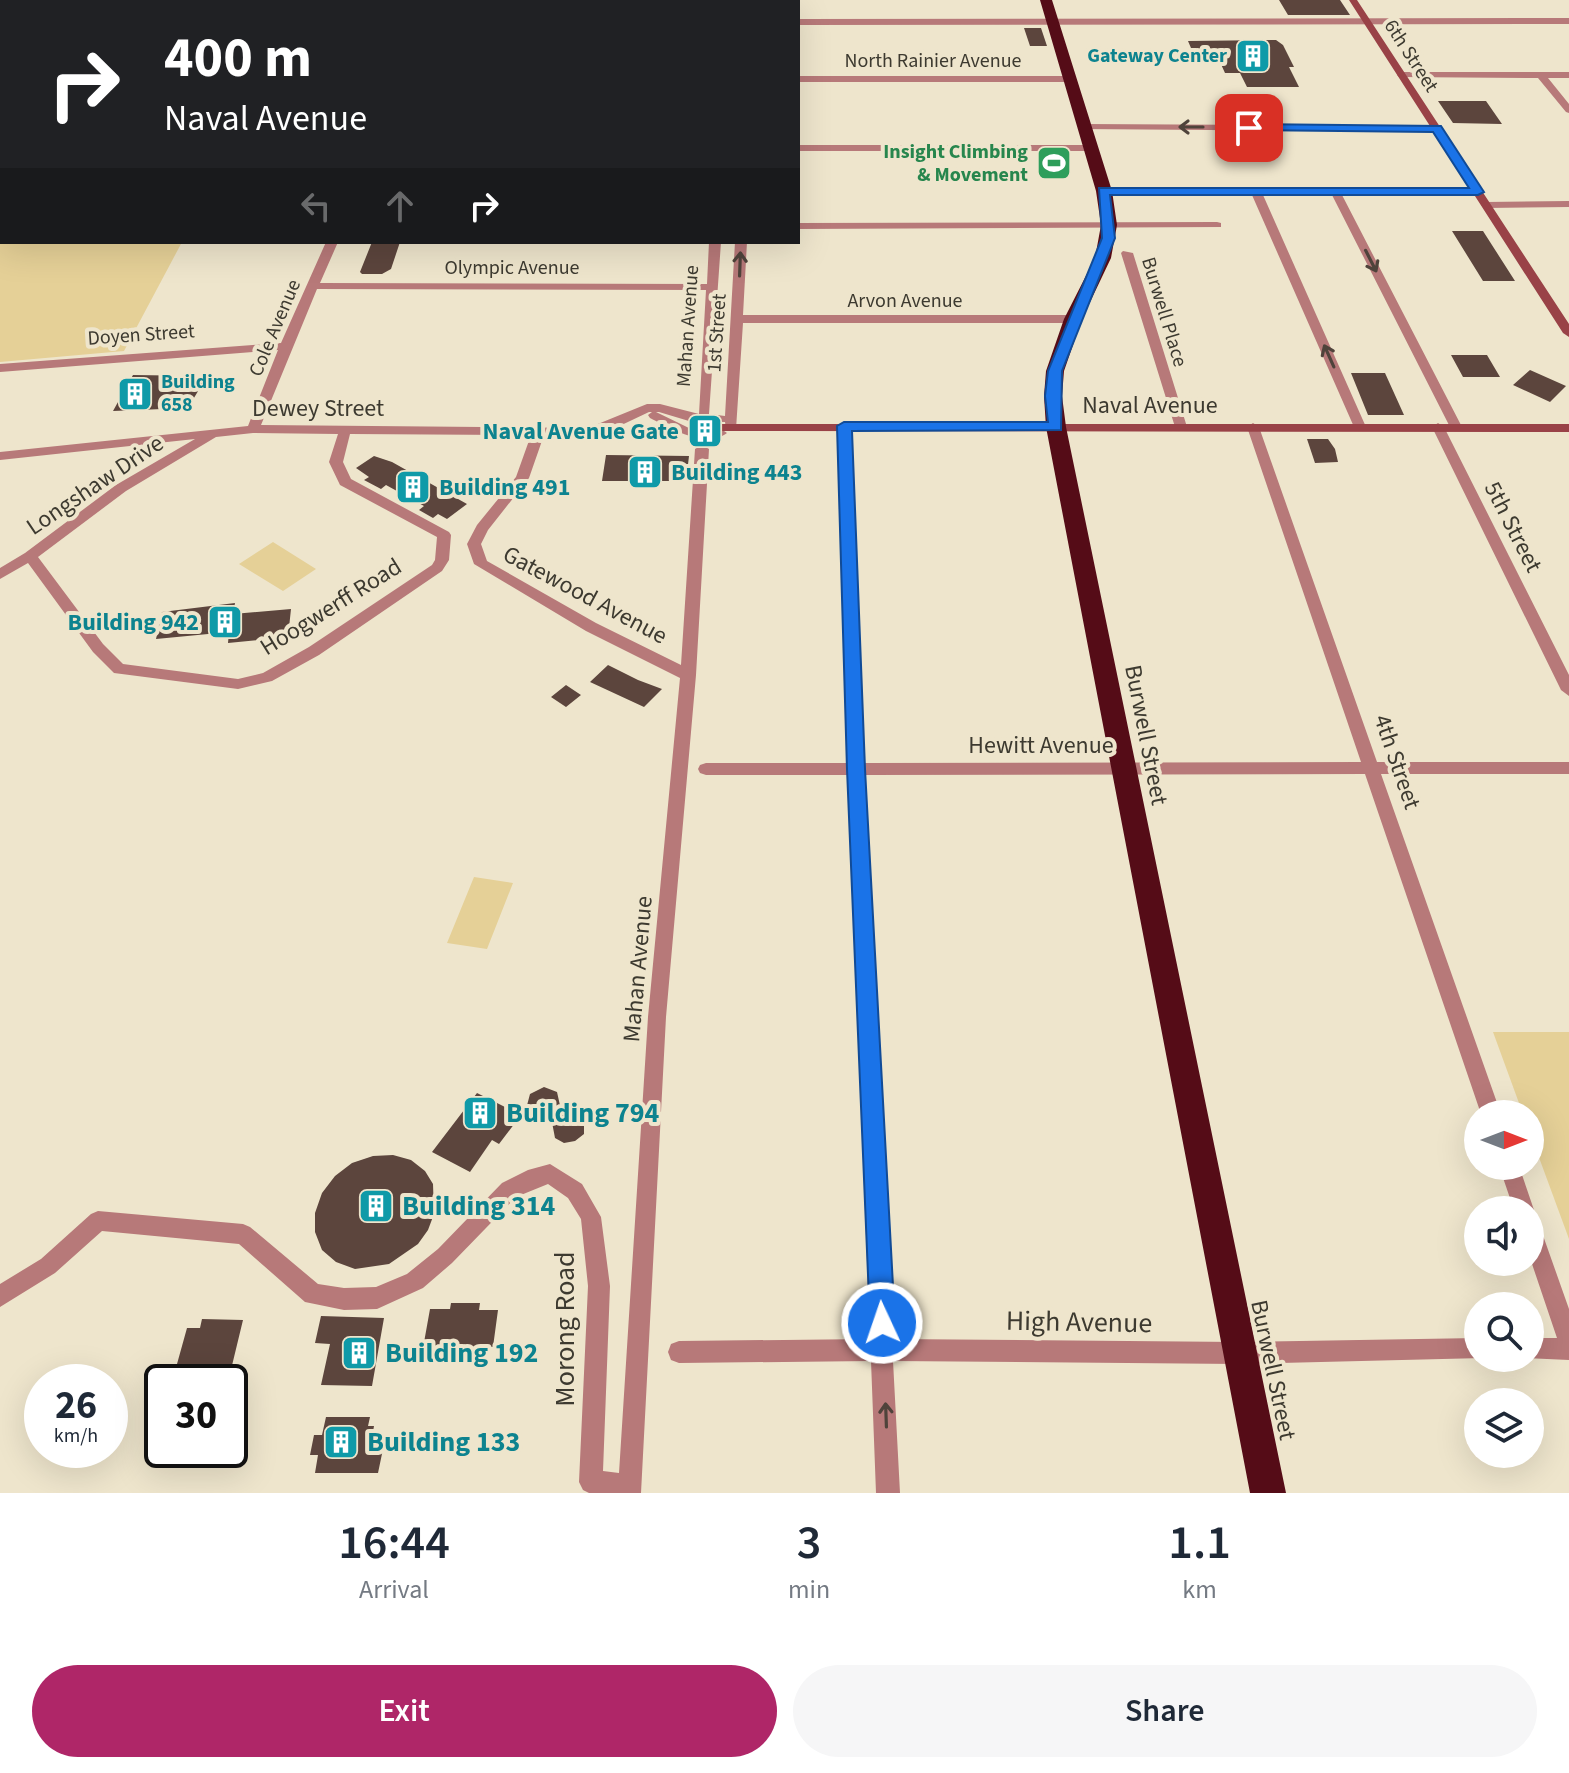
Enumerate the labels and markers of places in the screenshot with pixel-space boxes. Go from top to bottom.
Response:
building icon: Gateway Center [1234,37,1272,75]
place label: Gateway Center [1087,42,1227,70]
pin [1215,94,1283,162]
place label: Insight Climbing & Movement [883,138,1028,189]
sports icon: Insight Climbing & Movement [1035,144,1073,182]
place label: Building 658 [161,368,235,419]
building icon: Building 658 [116,375,154,413]
building icon: Naval Avenue Gate [686,412,724,450]
place label: Naval Avenue Gate [483,414,679,449]
building icon: Building 443 [626,453,664,491]
place label: Building 443 [671,455,802,490]
building icon: Building 491 [394,468,432,506]
place label: Building 491 [439,470,570,505]
building icon: Building 942 [206,603,244,641]
place label: Building 942 [68,605,199,640]
place label: Building 794 [506,1093,659,1133]
building icon: Building 794 [461,1094,499,1132]
place label: Building 314 [402,1186,555,1226]
building icon: Building 314 [357,1187,395,1225]
place label: Building 192 [385,1333,538,1373]
building icon: Building 192 [340,1334,378,1372]
place label: Building 133 [367,1422,520,1462]
building icon: Building 133 [322,1423,360,1461]

